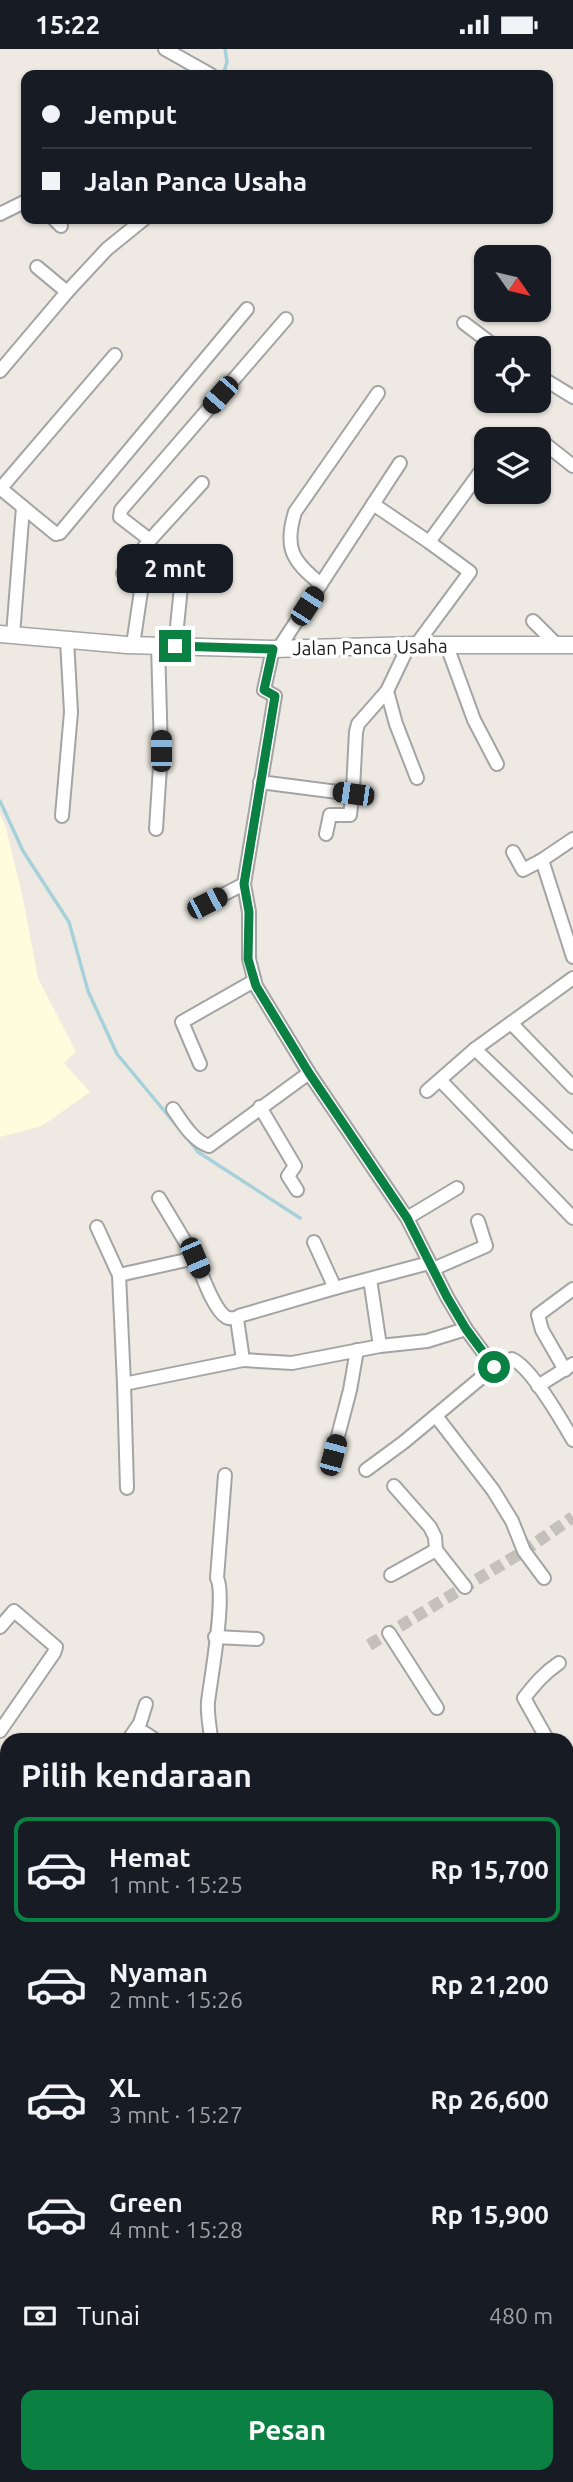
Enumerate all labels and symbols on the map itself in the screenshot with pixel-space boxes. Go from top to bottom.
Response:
north arrow [474,245,551,322]
car [199,372,242,418]
callout: 2 mnt [117,545,233,593]
car [287,583,328,629]
route end [159,630,191,662]
street label: Jalan Panca Usaha [292,635,448,659]
car [151,730,172,772]
car [331,781,376,807]
car [184,884,231,922]
car [178,1235,213,1281]
route start [478,1351,510,1383]
car [318,1432,349,1478]

